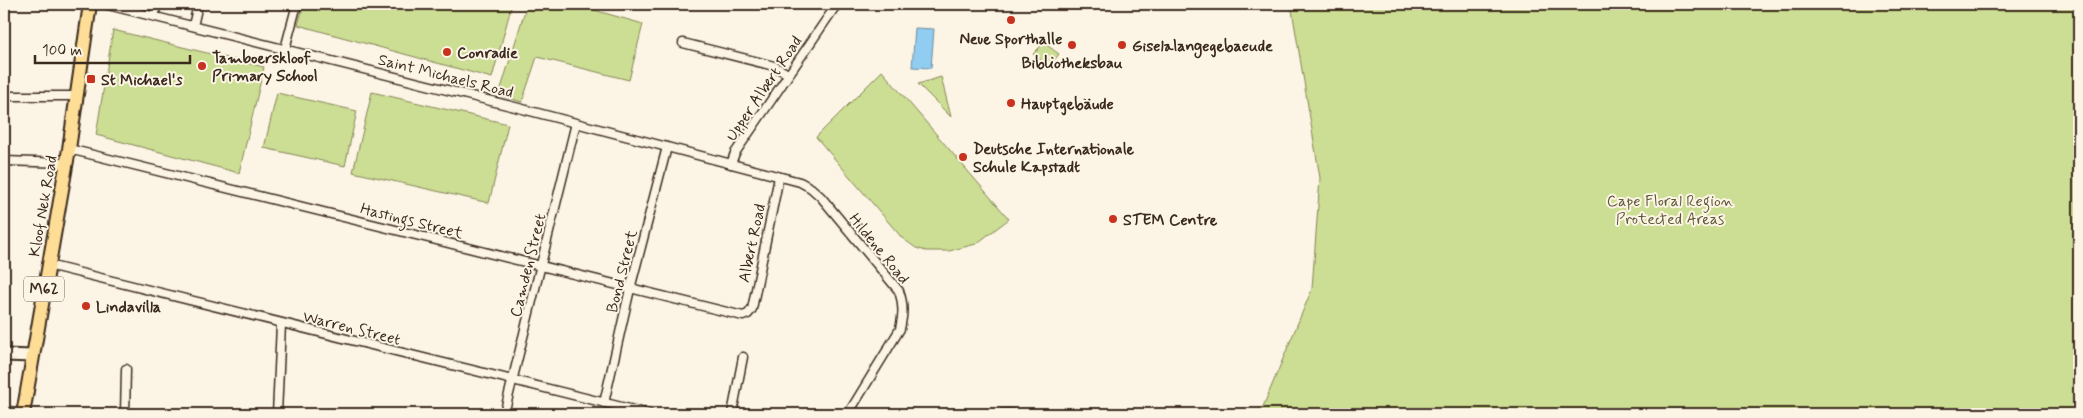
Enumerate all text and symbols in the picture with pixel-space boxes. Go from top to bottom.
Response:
marker: Neue Sporthalle [1005,14,1017,26]
place label: Neue Sporthalle [960,29,1063,50]
scale bar [35,32,190,64]
street label: Upper Albert Road [721,32,807,146]
place label: Giselalangegebaeude [1132,36,1273,59]
marker: Bibliotheksbau [1066,39,1078,51]
marker: Giselalangegebaeude [1116,39,1128,51]
text: 100 m [42,41,82,61]
place label: Conradie [457,43,518,64]
marker: Conradie [441,46,453,58]
place label: Tamboerskloof Primary School [212,48,318,87]
street label: Saint Michaels Road [376,49,515,103]
place label: Bibliotheksbau [1021,53,1123,74]
marker: Tamboerskloof Primary School [196,60,208,72]
place label: St Michael's [101,70,183,91]
marker: St Michael's [85,73,97,85]
place label: Hauptgebäude [1021,94,1114,116]
marker: Hauptgebäude [1005,97,1017,109]
place label: Deutsche Internationale Schule Kapstadt [973,139,1135,178]
marker: Deutsche Internationale Schule Kapstadt [957,151,969,163]
street label: Kloof Nek Road [24,154,63,259]
park label: Cape Floral Region Protected Areas [1607,191,1734,230]
street label: Hastings Street [358,199,466,245]
street label: Albert Road [734,202,771,285]
street label: Hildene Road [844,209,914,289]
place label: STEM Centre [1123,210,1218,231]
street label: Camden Street [505,211,551,319]
marker: STEM Centre [1107,213,1119,225]
street label: Bond Street [602,227,643,315]
road number: M62 [24,276,64,302]
place label: Lindavilla [96,297,161,318]
marker: Lindavilla [80,300,92,312]
street label: Warren Street [301,306,403,351]

